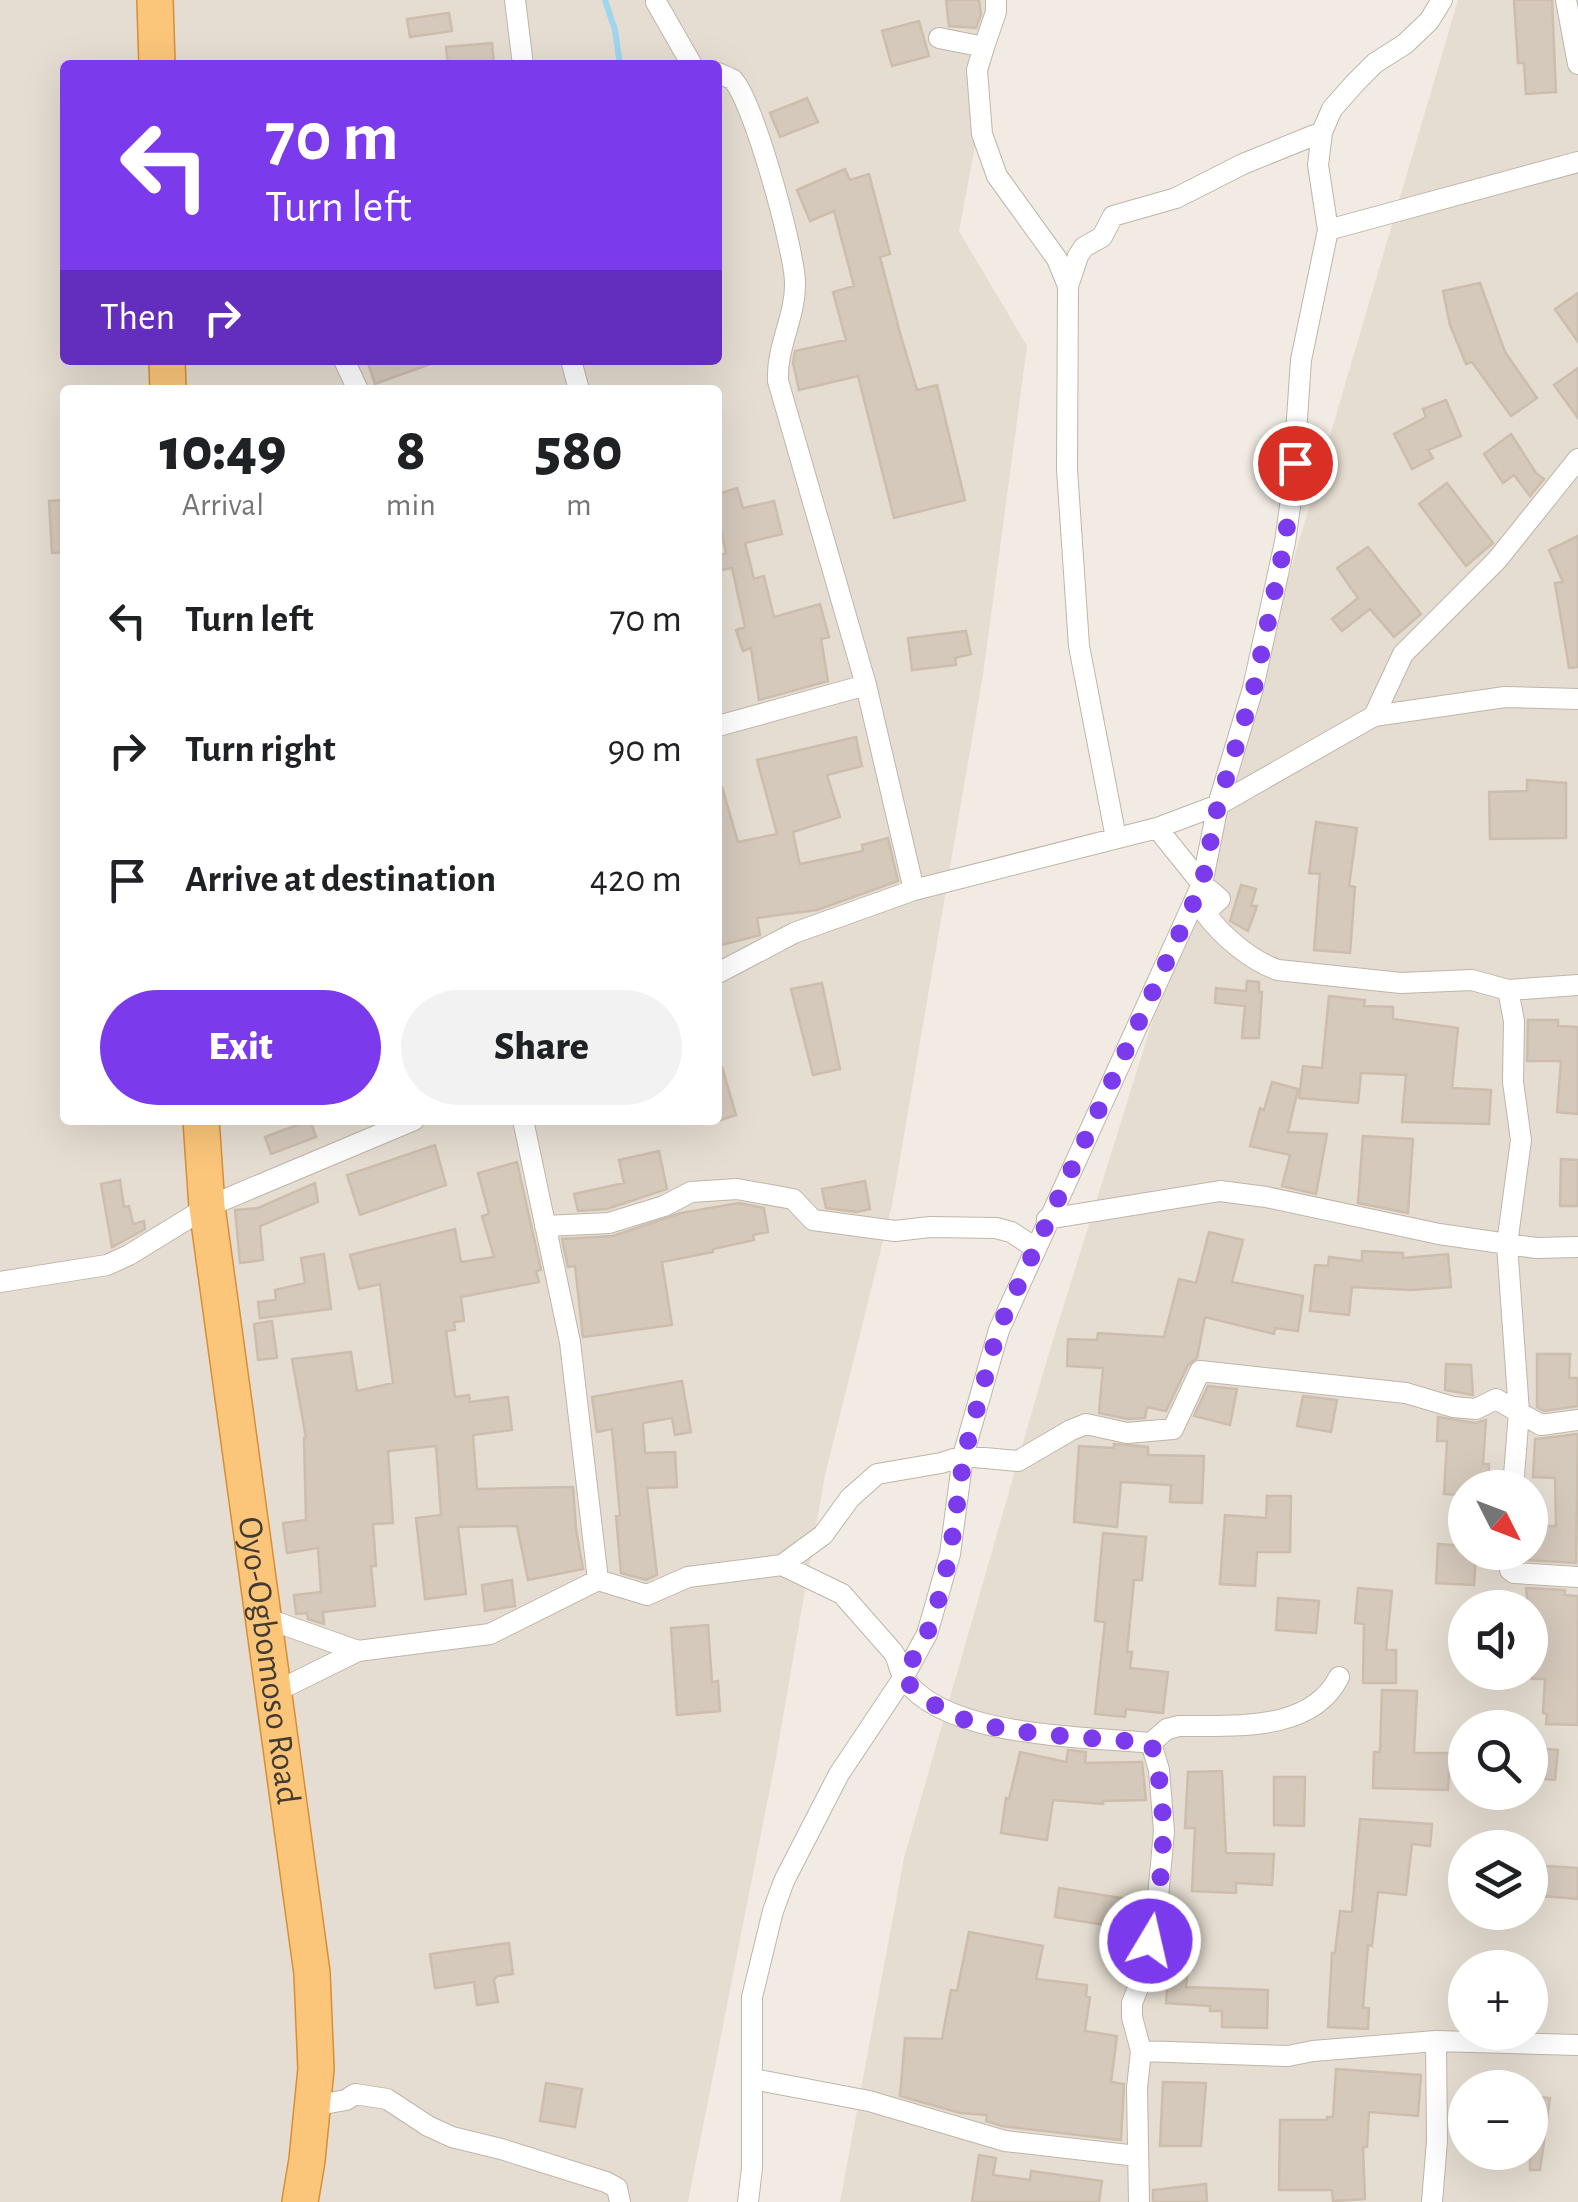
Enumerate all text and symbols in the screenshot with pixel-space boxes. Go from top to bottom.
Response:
icon: left [100,100,230,230]
text: 70 m [265,103,399,173]
text: Turn left [265,185,412,230]
icon: right [195,290,250,345]
text: Then [100,299,175,337]
text: 10:49 [159,421,286,481]
text: 8 [396,421,426,481]
text: 580 [535,421,623,481]
pin [1253,421,1338,506]
icon: arrive [1268,436,1323,491]
text: Arrival [182,489,264,521]
text: min [386,489,436,521]
text: m [566,489,592,521]
icon: left [100,593,155,648]
text: Turn left [185,601,313,639]
text: 70 m [609,601,682,639]
icon: right [100,723,155,778]
text: Turn right [185,731,335,769]
text: 90 m [607,731,682,769]
icon: arrive [100,853,155,908]
text: Arrive at destination [185,861,496,899]
text: 420 m [590,861,682,899]
button: Exit [100,990,381,1105]
button: Share [401,990,682,1105]
north arrow [1448,1470,1548,1570]
map controls [1448,1470,1548,2170]
street label: Oyo-Ogbomoso Road [232,1515,306,1806]
button: sound [1448,1590,1548,1690]
button: search [1448,1710,1548,1810]
button: layers [1448,1830,1548,1930]
position arrow [1098,1889,1202,1993]
button: + [1448,1950,1548,2050]
button: − [1448,2070,1548,2170]

